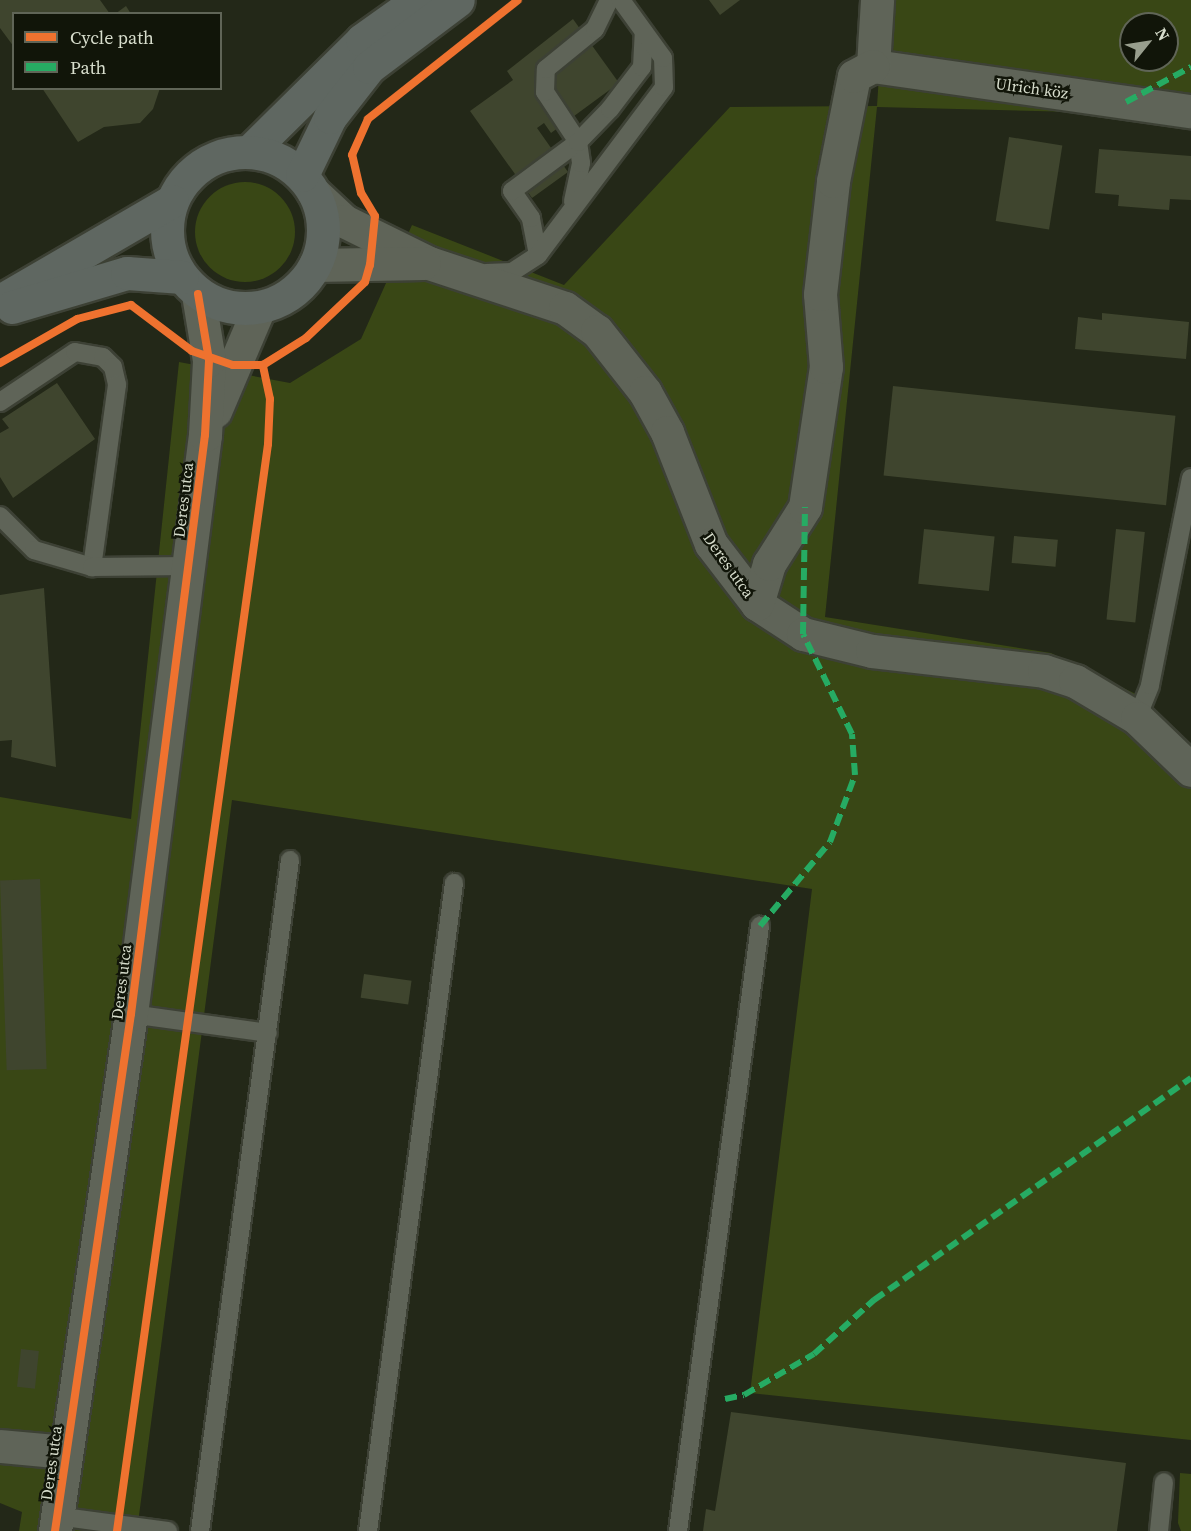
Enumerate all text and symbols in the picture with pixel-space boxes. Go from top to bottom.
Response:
legend [12,12,222,90]
north arrow [1119,12,1179,72]
text: N [1150,23,1175,45]
text: Cycle path [70,25,154,50]
text: Path [70,55,106,80]
street label: Ulrich köz [994,73,1070,103]
street label: Deres utca [169,461,197,539]
street label: Deres utca [700,529,758,601]
street label: Deres utca [107,943,135,1021]
street label: Deres utca [36,1424,66,1502]

